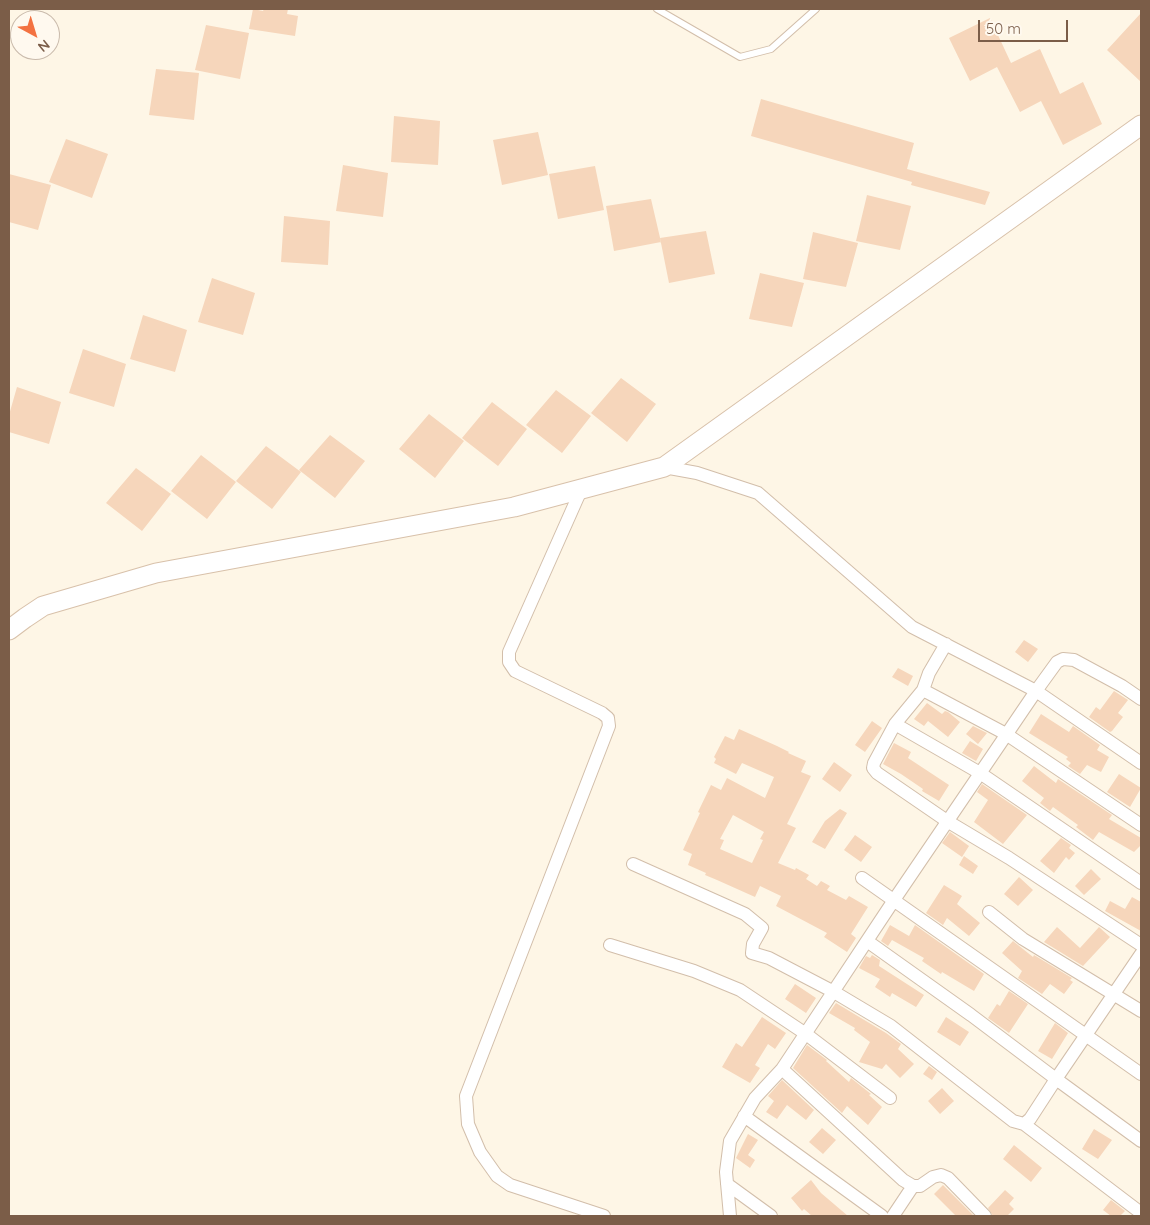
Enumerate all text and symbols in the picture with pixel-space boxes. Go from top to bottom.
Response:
north arrow [10,10,60,60]
scale bar [980,10,1070,42]
text: 50 m [986,19,1021,38]
text: N [34,36,53,56]

